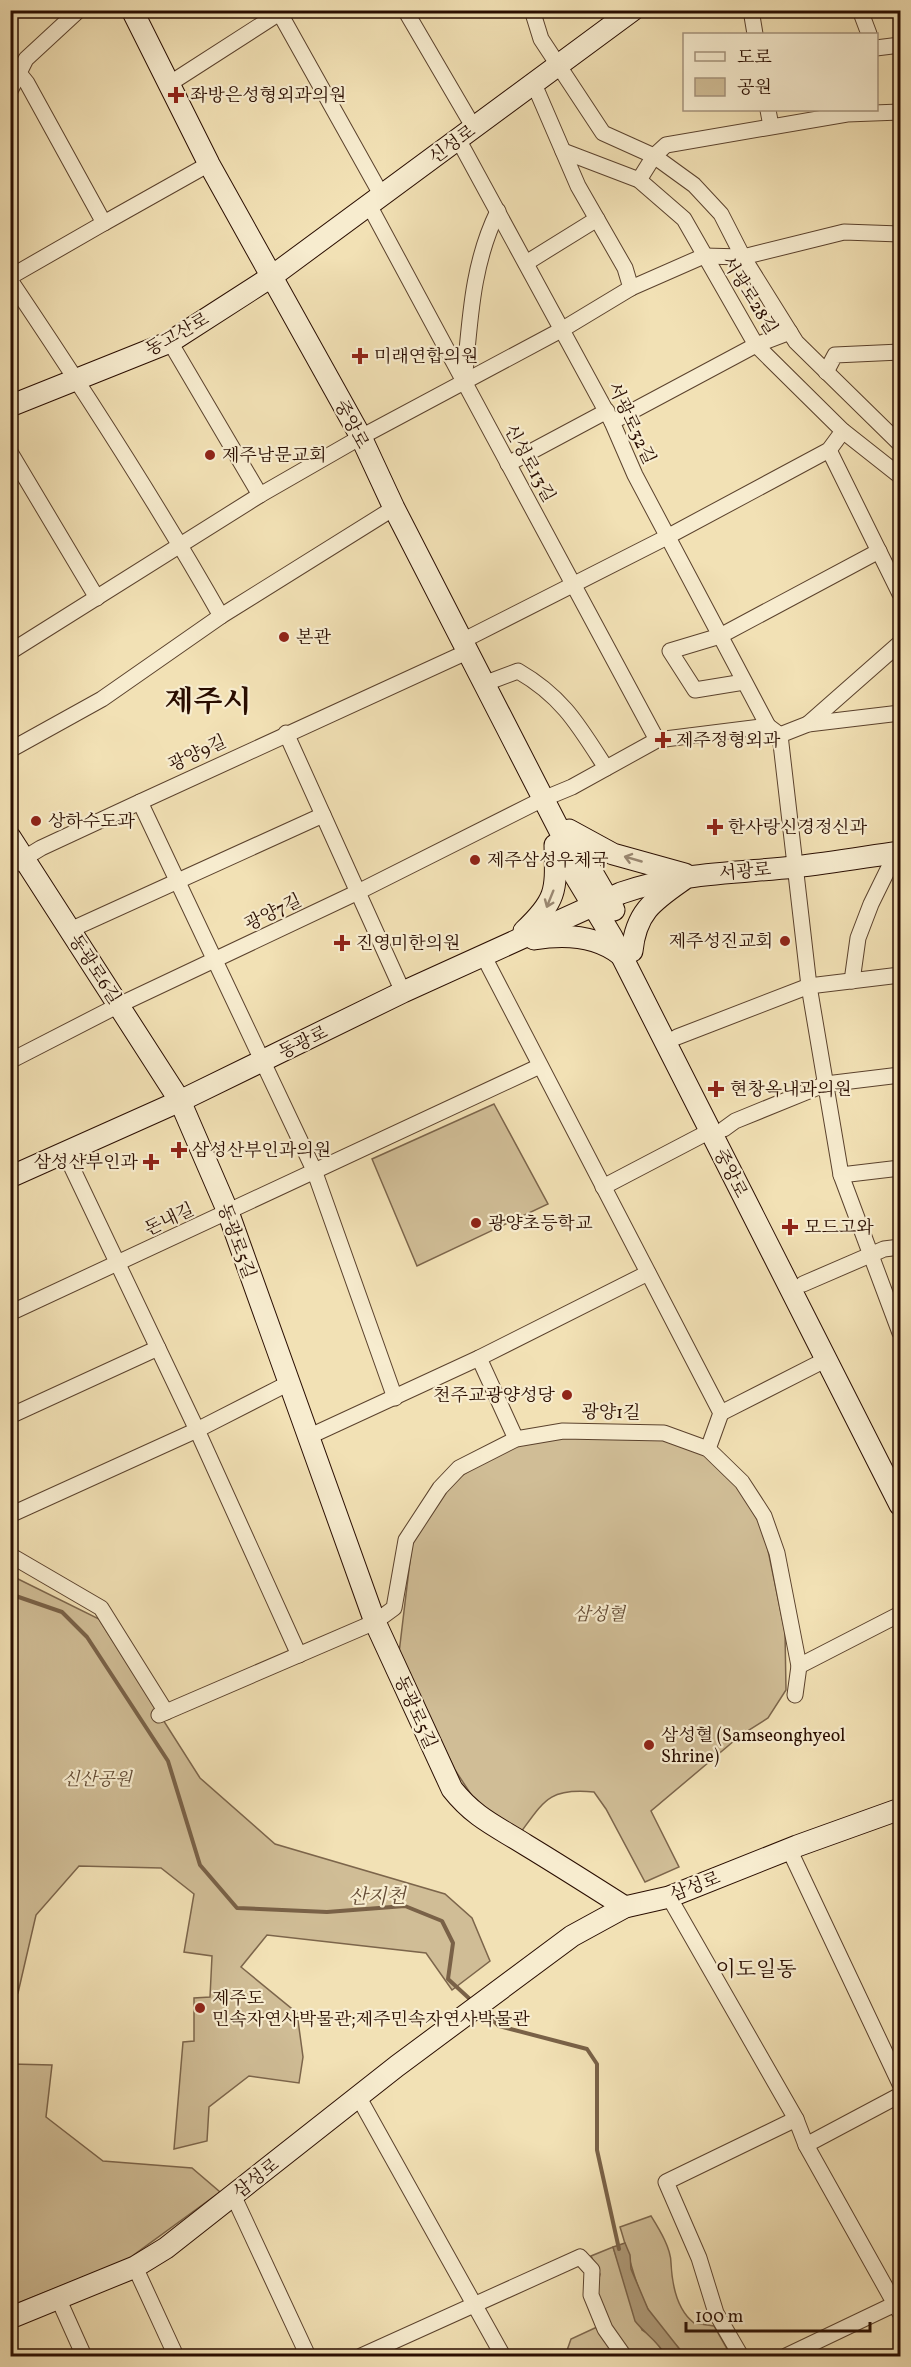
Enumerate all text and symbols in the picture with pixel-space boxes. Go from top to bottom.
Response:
legend [683,33,878,111]
text: 도로 [737,46,772,71]
text: 공원 [737,76,772,101]
place label: 좌방은성형외과의원 [190,84,347,109]
marker: 좌방은성형외과의원 [167,86,185,104]
street label: 신성로 [424,120,481,171]
street label: 서광로28길 [715,252,783,340]
street label: 동고산로 [141,308,214,363]
place label: 미래연합의원 [374,345,478,370]
marker: 미래연합의원 [351,347,369,365]
street label: 서광로32길 [601,378,661,469]
street label: 중앙로 [327,396,374,454]
street label: 신성로13길 [497,420,560,507]
place label: 제주남문교회 [222,444,326,469]
marker: 제주남문교회 [203,448,217,462]
place label: 본관 [296,626,331,651]
marker: 본관 [277,630,291,644]
district label: 제주시 [165,682,251,724]
place label: 제주정형외과 [676,729,781,754]
street label: 광양9길 [164,730,231,779]
marker: 제주정형외과 [654,731,672,749]
place label: 상하수도과 [48,810,136,835]
marker: 상하수도과 [29,814,43,828]
place label: 한사랑신경정신과 [728,816,868,841]
marker: 한사랑신경정신과 [706,818,724,836]
place label: 제주삼성우체국 [487,849,609,874]
marker: 제주삼성우체국 [468,853,482,867]
one-way arrow [624,853,643,864]
street label: 서광로 [718,858,772,887]
street label: 광양7길 [241,889,307,938]
one-way arrow [544,890,555,908]
street label: 동광로6길 [62,930,126,1010]
place label: 제주성진교회 [669,930,773,955]
place label: 진영미한의원 [356,932,460,957]
marker: 진영미한의원 [333,934,351,952]
marker: 제주성진교회 [778,934,792,948]
street label: 동광로 [275,1021,333,1066]
place label: 현창옥내과의원 [730,1078,852,1103]
marker: 현창옥내과의원 [707,1080,725,1098]
place label: 삼성산부인과의원 [192,1139,331,1164]
marker: 삼성산부인과의원 [170,1141,188,1159]
street label: 중앙로 [707,1145,753,1203]
place label: 삼성산부인과 [34,1151,139,1176]
marker: 삼성산부인과 [142,1153,160,1171]
street label: 돈내길 [141,1198,199,1243]
street label: 동광로5길 [210,1200,261,1283]
place label: 광양초등학교 [488,1212,593,1237]
marker: 광양초등학교 [469,1216,483,1230]
place label: 모드고와 [804,1216,874,1241]
marker: 모드고와 [781,1218,799,1236]
place label: 천주교광양성당 [433,1384,556,1409]
marker: 천주교광양성당 [560,1388,574,1402]
street label: 광양1길 [581,1400,641,1427]
park label: 삼성혈 [573,1603,627,1628]
street label: 동광로5길 [387,1672,442,1753]
place label: 삼성혈 (Samseonghyeol Shrine) [661,1724,845,1770]
marker: 삼성혈 (Samseonghyeol Shrine) [642,1738,656,1752]
park label: 신산공원 [62,1768,133,1793]
street label: 삼성로 [667,1866,724,1908]
water label: 산지천 [348,1883,408,1913]
district label: 이도일동 [715,1956,797,1985]
place label: 제주도 민속자연사박물관;제주민속자연사박물관 [212,1987,530,2033]
marker: 제주도 민속자연사박물관;제주민속자연사박물관 [193,2001,207,2015]
street label: 삼성로 [229,2153,285,2205]
scale bar [686,2295,870,2333]
text: 100 m [695,2305,744,2330]

